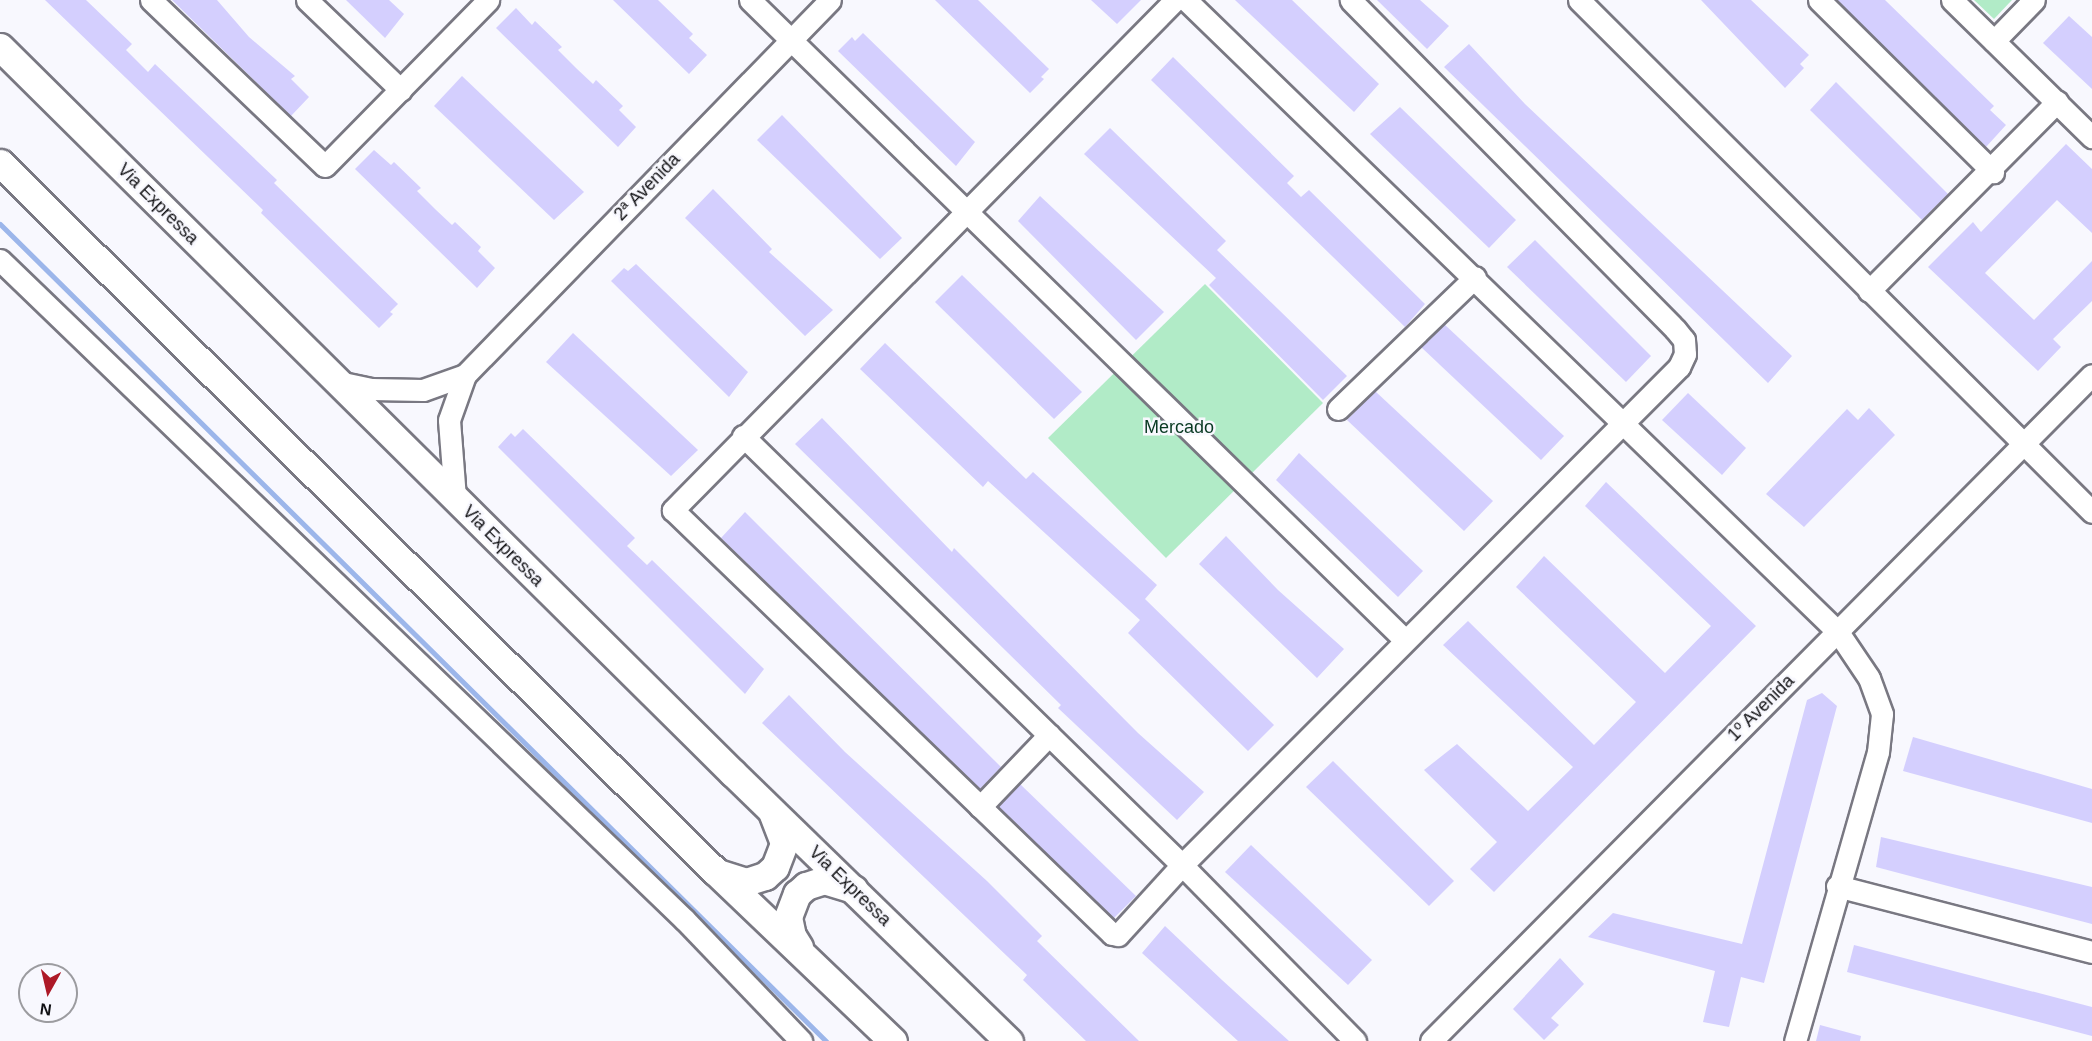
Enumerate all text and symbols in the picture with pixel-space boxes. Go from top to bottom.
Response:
street label: 2ª Avenida [609,148,685,226]
street label: Via Expressa [113,159,203,249]
park label: Mercado [1144,416,1214,438]
street label: Via Expressa [458,501,548,591]
street label: 1º Avenida [1723,670,1799,746]
street label: Via Expressa [804,842,896,930]
north arrow [18,963,78,1023]
text: N [39,1000,53,1019]

